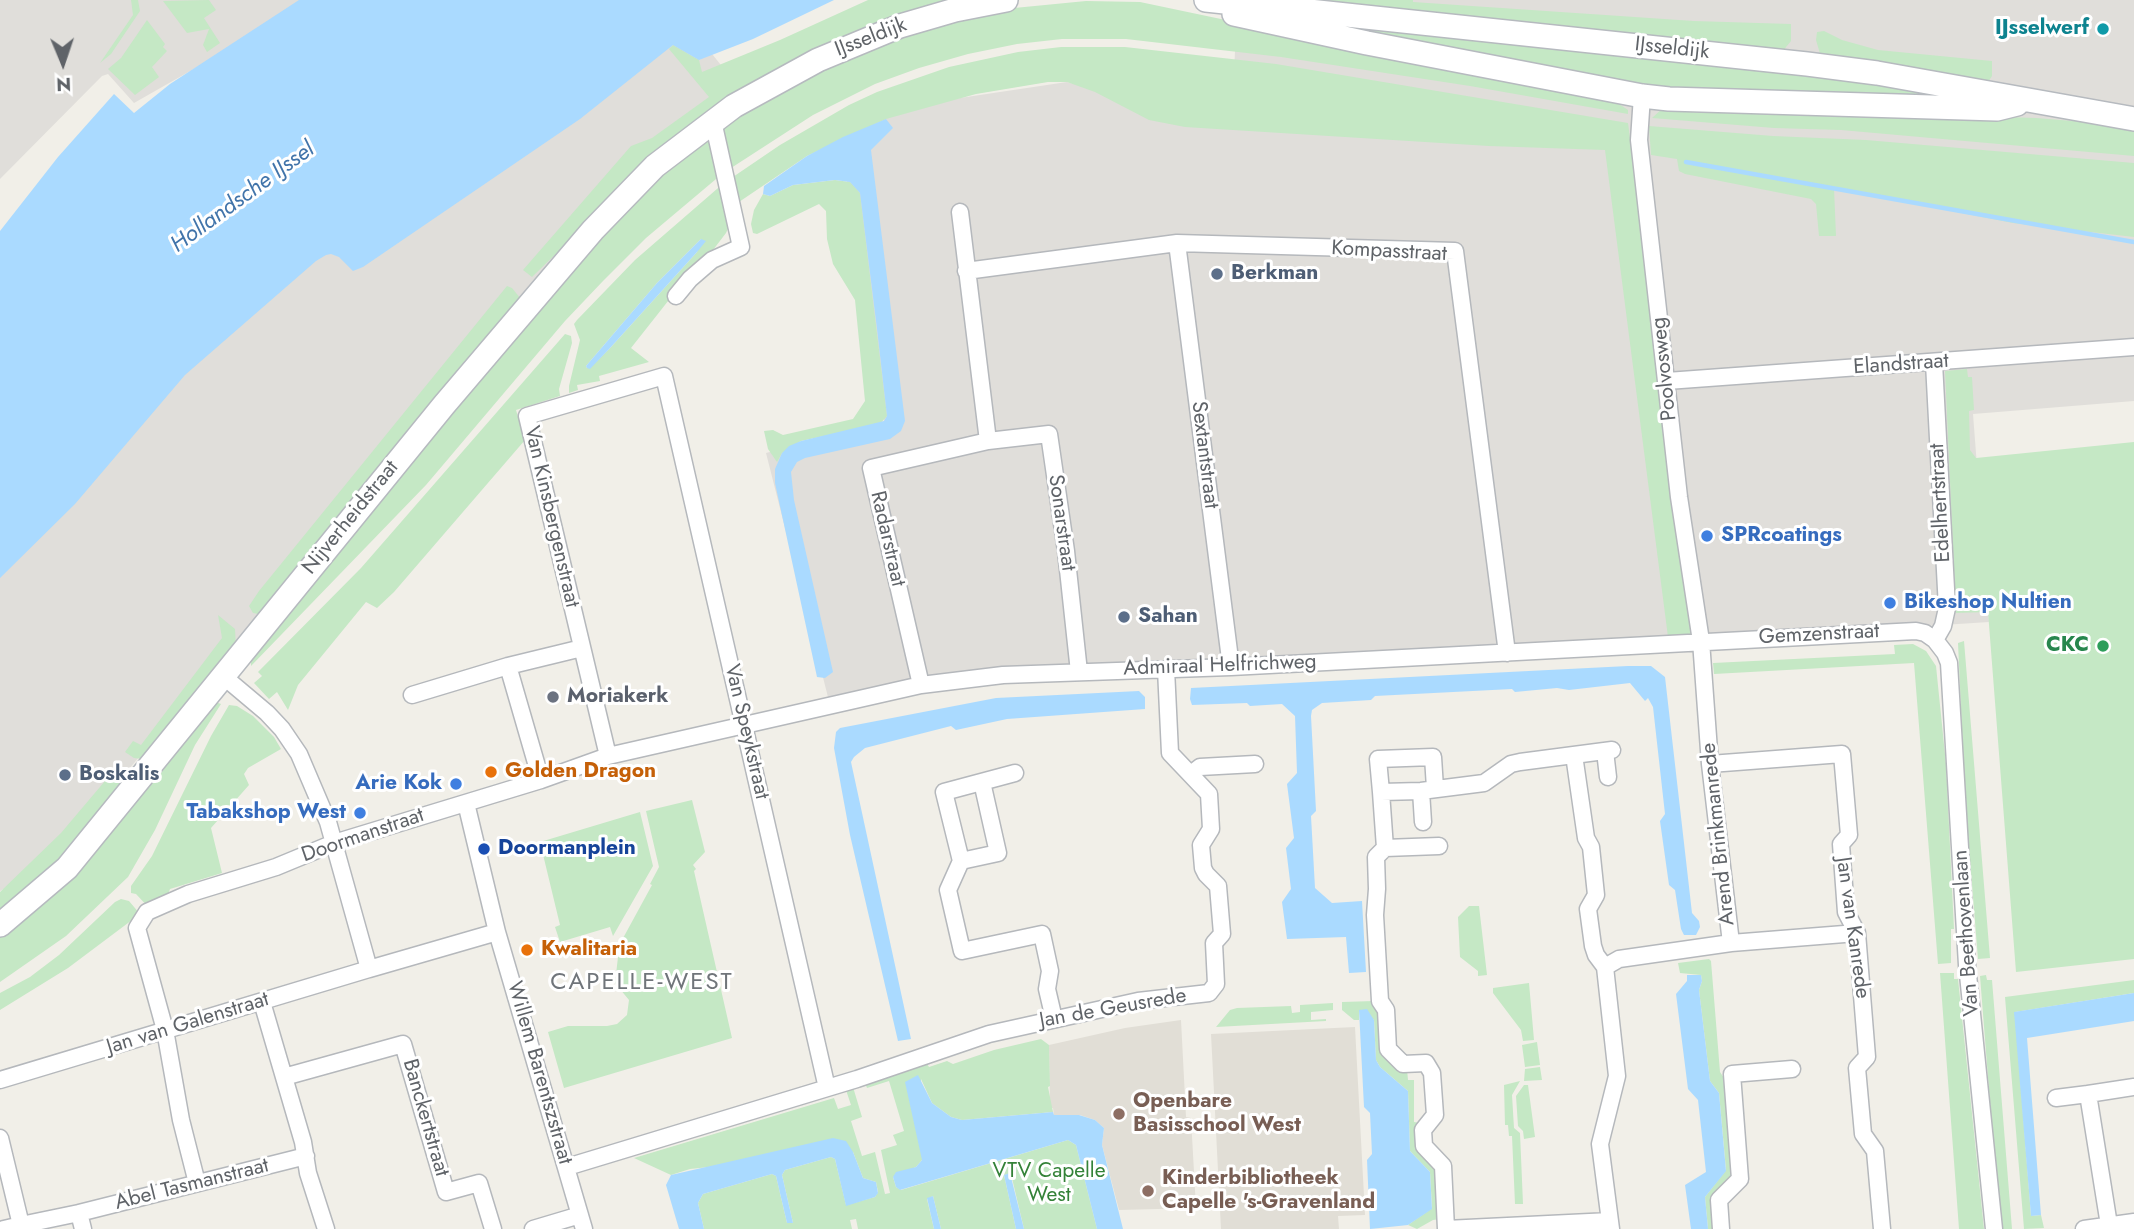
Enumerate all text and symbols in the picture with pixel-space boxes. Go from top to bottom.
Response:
street label: IJsseldijk [832,13,910,63]
place label: IJsselwerf [1995,16,2089,42]
marker: IJsselwerf [2095,21,2111,37]
north arrow [28,28,98,98]
street label: IJsseldijk [1634,33,1710,65]
text: N [56,71,72,98]
water label: Hollandsche IJssel [166,137,320,259]
street label: Kompasstraat [1331,236,1447,268]
place label: Berkman [1231,261,1318,287]
marker: Berkman [1209,266,1225,282]
street label: Poolvosweg [1647,316,1683,422]
street label: Elandstraat [1853,349,1949,381]
street label: Sextantstraat [1185,400,1223,510]
street label: Van Kinsbergenstraat [518,424,584,610]
street label: Edelhertstraat [1925,443,1957,563]
street label: Nijverheidstraat [297,456,405,580]
street label: Sonarstraat [1042,473,1080,573]
street label: Radarstraat [864,489,910,589]
place label: SPRcoatings [1721,523,1842,549]
marker: SPRcoatings [1699,528,1715,544]
place label: Bikeshop Nultien [1904,590,2072,616]
marker: Bikeshop Nultien [1882,595,1898,611]
place label: Sahan [1138,604,1198,630]
marker: Sahan [1116,609,1132,625]
street label: Gemzenstraat [1758,619,1880,651]
place label: CKC [2046,633,2089,659]
marker: CKC [2095,638,2111,654]
street label: Admiraal Helfrichweg [1123,650,1317,682]
street label: Van Speykstraat [718,662,774,802]
place label: Moriakerk [567,684,668,710]
marker: Moriakerk [545,689,561,705]
street label: Arend Brinkmanrede [1697,741,1741,927]
place label: Golden Dragon [505,759,656,785]
place label: Boskalis [79,762,159,788]
marker: Golden Dragon [483,764,499,780]
marker: Boskalis [57,767,73,783]
place label: Arie Kok [355,771,442,797]
marker: Arie Kok [448,776,464,792]
place label: Tabakshop West [186,800,346,826]
street label: Doormanstraat [298,803,428,869]
marker: Tabakshop West [352,805,368,821]
place label: Doormanplein [498,836,636,862]
marker: Doormanplein [476,841,492,857]
street label: Van Beethovenlaan [1949,849,1985,1017]
street label: Jan van Kanrede [1830,856,1874,1000]
place label: Kwalitaria [541,937,637,963]
marker: Kwalitaria [519,942,535,958]
district label: CAPELLE-WEST [552,969,732,997]
street label: Willem Barentszstraat [501,979,577,1167]
street label: Jan de Geusrede [1038,984,1188,1034]
street label: Jan van Galenstraat [104,987,272,1061]
street label: Banckertstraat [396,1056,454,1180]
place label: Openbare Basisschool West [1133,1089,1301,1139]
marker: Openbare Basisschool West [1111,1106,1127,1122]
street label: Abel Tasmanstraat [113,1154,271,1216]
park label: VTV Capelle West [992,1159,1106,1209]
place label: Kinderbibliotheek Capelle 's-Gravenland [1162,1166,1375,1216]
marker: Kinderbibliotheek Capelle 's-Gravenland [1140,1183,1156,1199]

